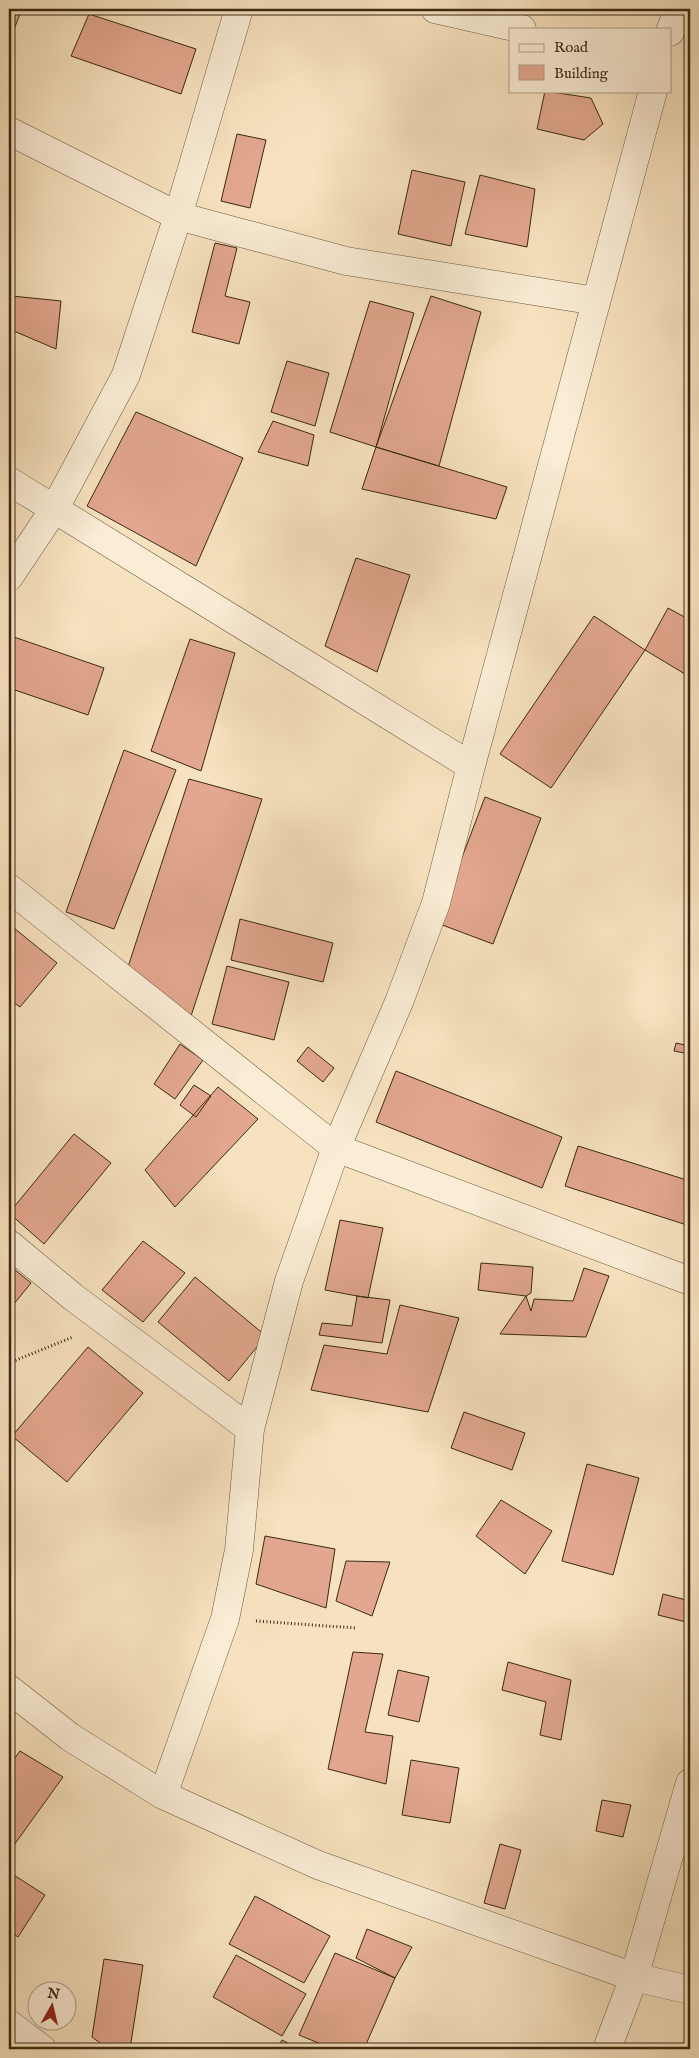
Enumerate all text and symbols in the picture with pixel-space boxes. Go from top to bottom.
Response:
legend [509,28,672,92]
text: Road [554,38,589,57]
text: Building [554,64,609,83]
north arrow [28,1980,78,2030]
text: N [45,1984,61,2004]

